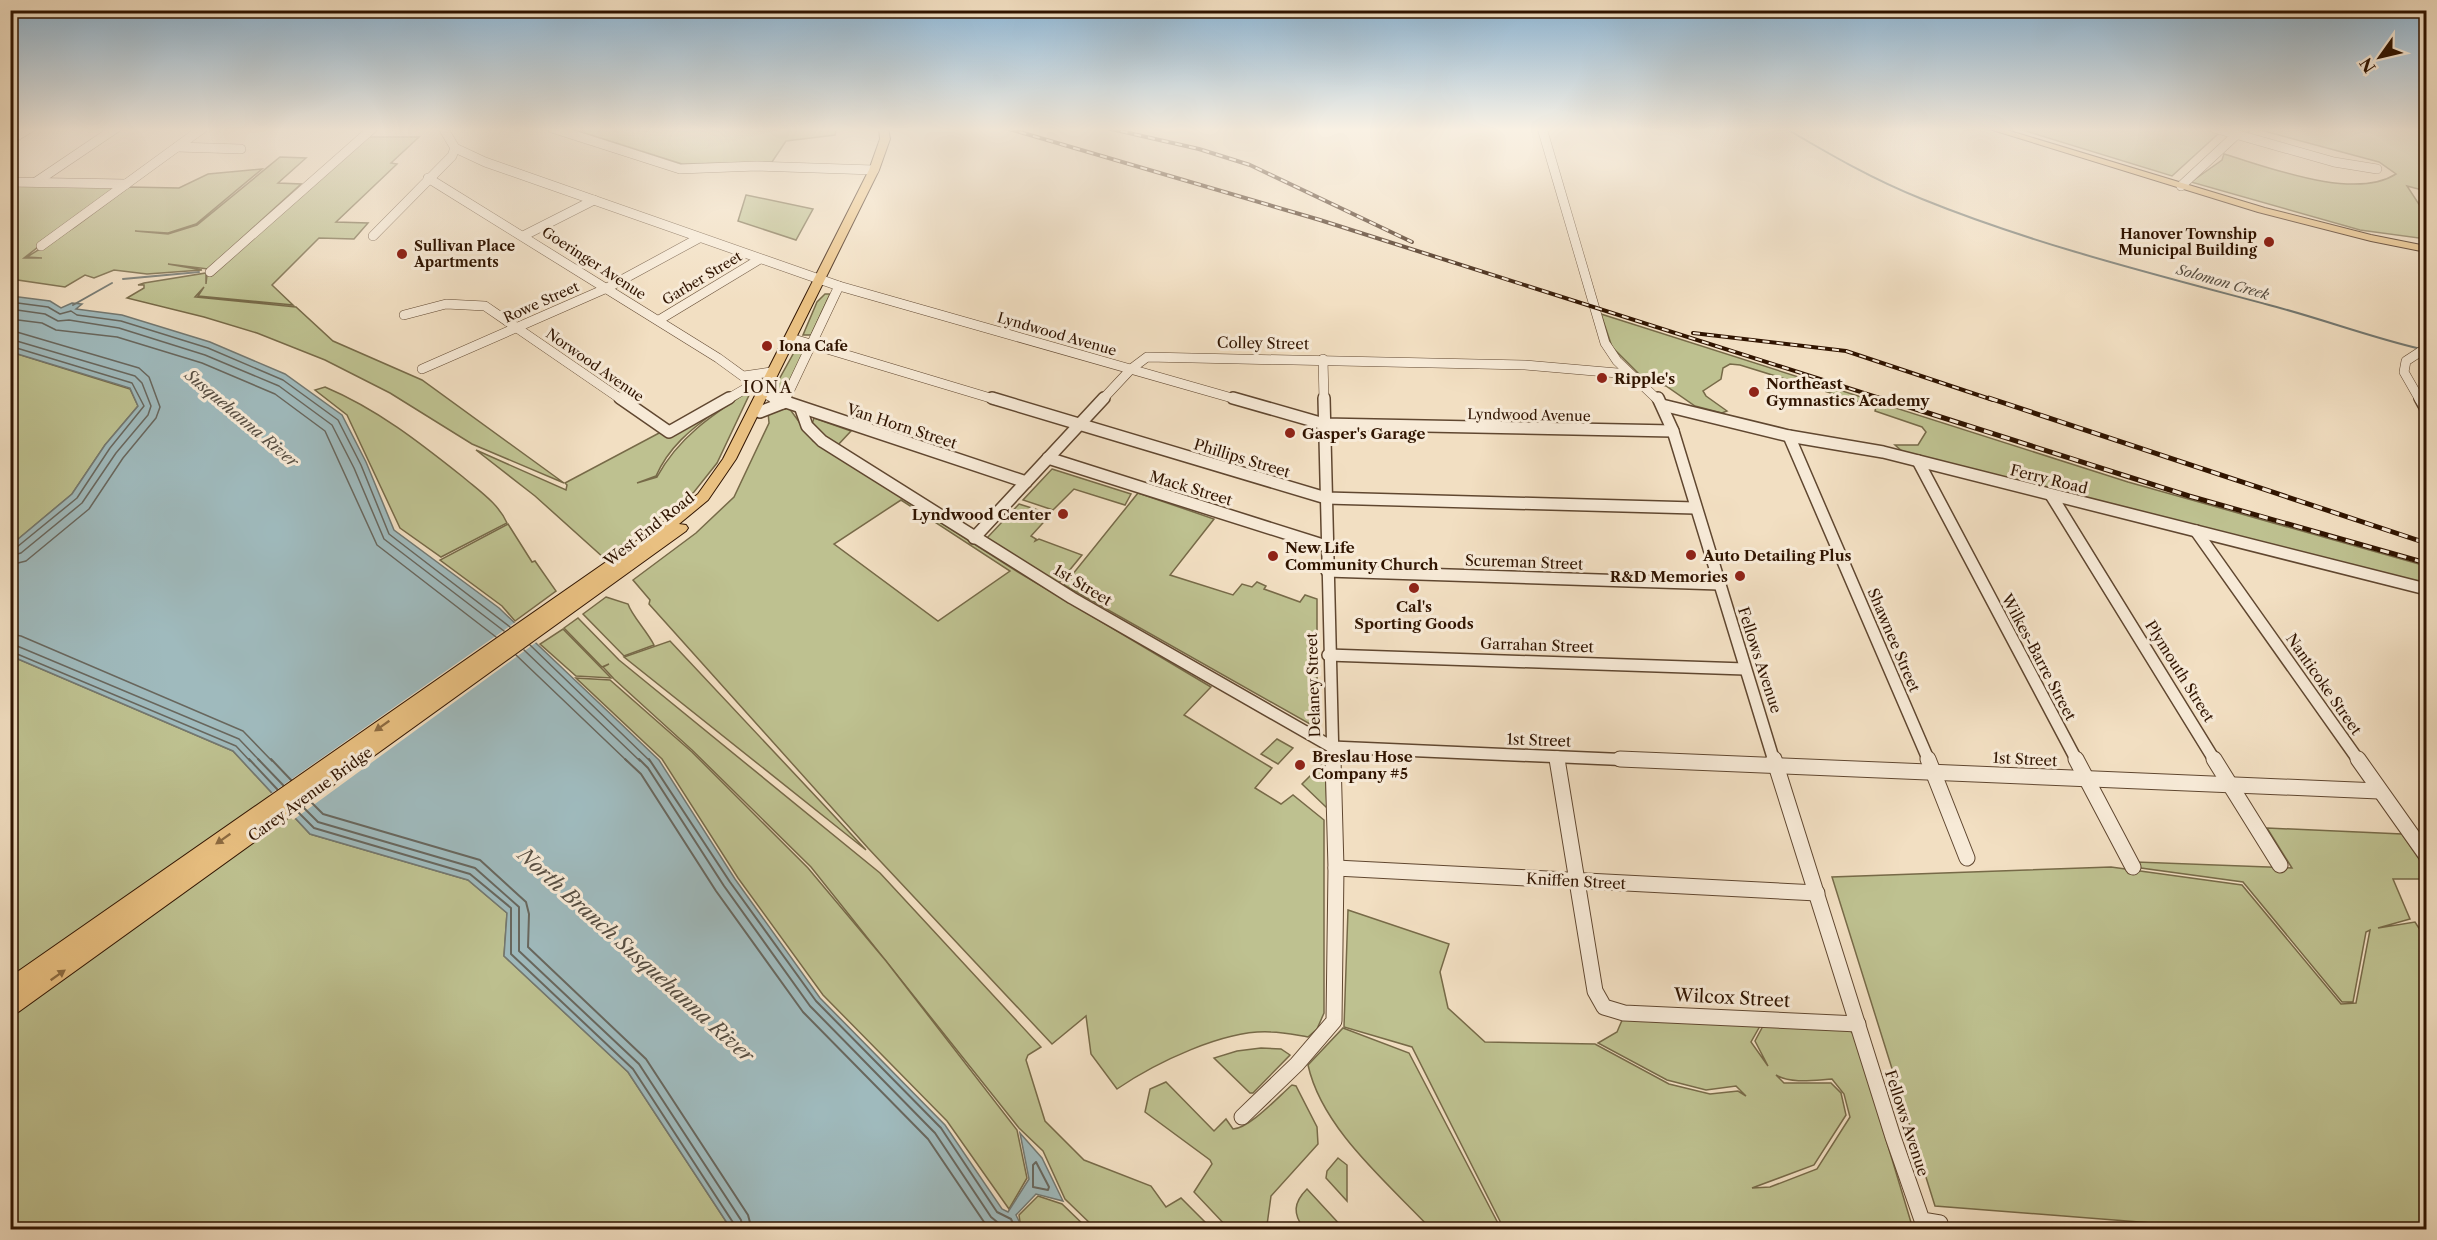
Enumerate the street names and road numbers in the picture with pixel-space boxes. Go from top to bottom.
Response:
street label: Goeringer Avenue [539,223,649,303]
street label: Garber Street [659,247,745,309]
street label: Rowe Street [500,277,582,327]
street label: Lyndwood Avenue [995,308,1119,360]
street label: Norwood Avenue [543,324,648,406]
street label: Colley Street [1217,333,1310,353]
street label: Van Horn Street [844,399,960,453]
street label: Lyndwood Avenue [1467,405,1591,425]
street label: Phillips Street [1192,434,1293,482]
street label: Ferry Road [2008,460,2090,498]
street label: Mack Street [1147,466,1235,510]
street label: West End Road [599,488,698,571]
street label: Scureman Street [1465,550,1584,574]
street label: 1st Street [1050,560,1116,610]
street label: Shawnee Street [1864,585,1925,695]
street label: Wilkes-Barre Street [1997,589,2081,724]
street label: Fellows Avenue [1734,604,1786,716]
street label: Plymouth Street [2141,617,2219,726]
street label: Nanticoke Street [2282,630,2366,739]
street label: Delaney Street [1302,632,1324,738]
street label: Garrahan Street [1480,634,1595,657]
street label: 1st Street [1506,729,1572,751]
street label: Carey Avenue Bridge [244,743,376,845]
street label: 1st Street [1992,748,2058,770]
street label: Kniffen Street [1526,869,1627,893]
street label: Wilcox Street [1672,984,1791,1012]
street label: Fellows Avenue [1881,1067,1933,1179]

